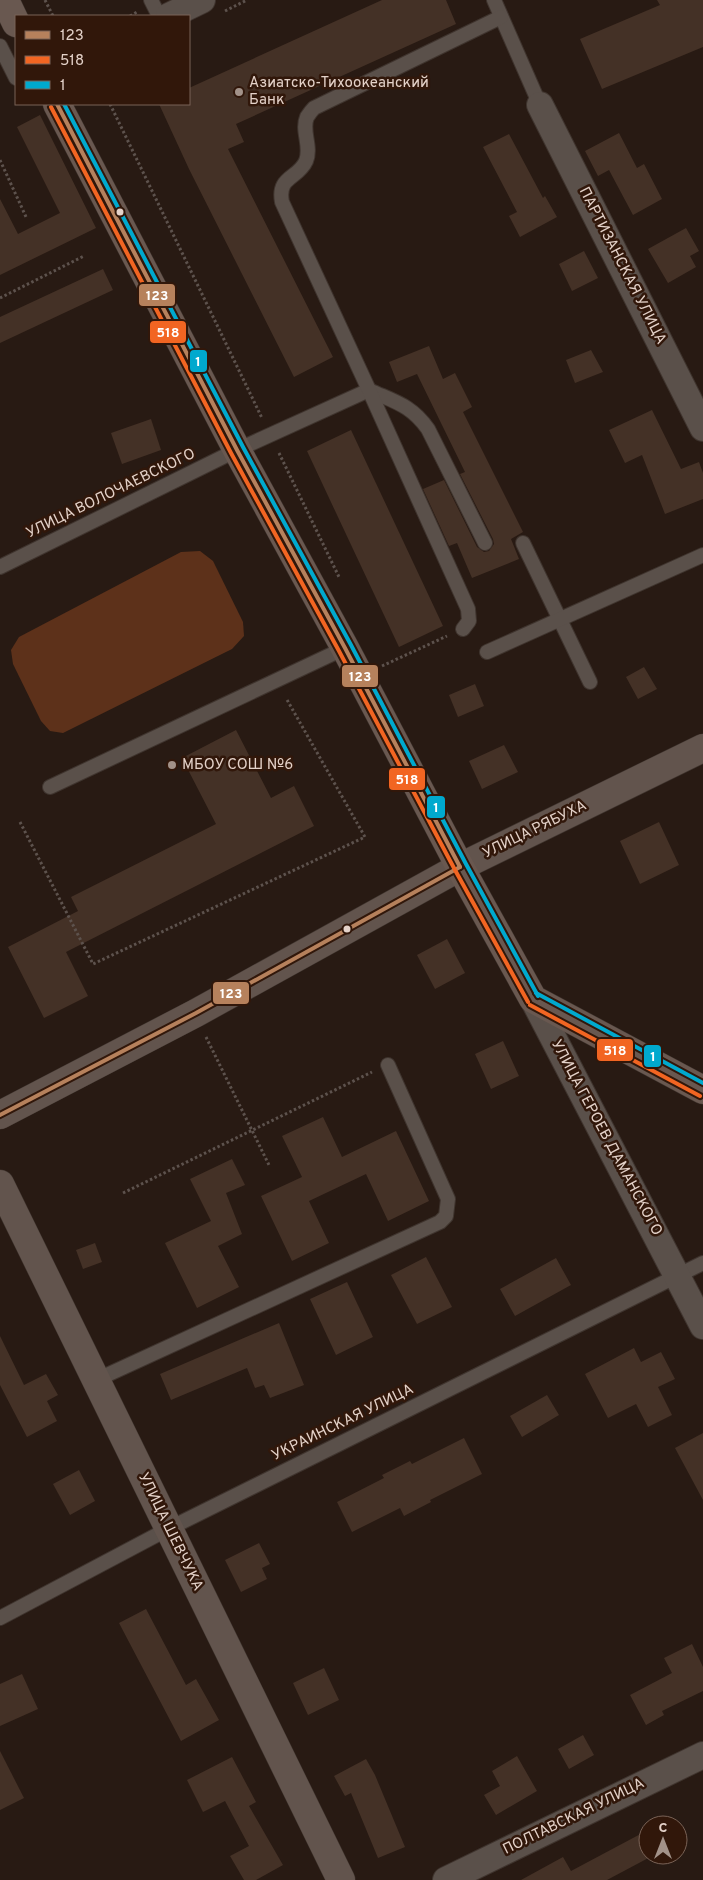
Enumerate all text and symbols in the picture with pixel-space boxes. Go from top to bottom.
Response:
legend [15,15,190,105]
text: 123 [60,27,84,46]
text: 518 [60,52,84,71]
place label: Азиатско-Тихоокеанский Банк [249,74,429,110]
text: 1 [60,77,66,96]
marker: Азиатско-Тихоокеанский Банк [233,86,245,98]
street label: ПАРТИЗАНСКАЯ УЛИЦА [574,184,670,348]
unlabelled marker [115,207,125,217]
line badge: 123 [138,283,176,307]
text: 123 [146,288,168,305]
line badge: 518 [149,320,187,344]
text: 518 [157,325,179,342]
line badge: 1 [189,349,208,373]
text: 1 [195,354,201,371]
street label: УЛИЦА ВОЛОЧАЕВСКОГО [23,445,199,543]
line badge: 123 [341,664,379,688]
text: 123 [349,669,371,686]
place label: МБОУ СОШ №6 [182,756,293,775]
marker: МБОУ СОШ №6 [166,759,178,771]
line badge: 518 [388,767,426,791]
text: 518 [396,772,418,789]
line badge: 1 [426,795,446,819]
street label: УЛИЦА РЯБУХА [480,797,590,863]
text: 1 [433,800,439,817]
unlabelled marker [342,924,352,934]
line badge: 123 [212,981,250,1005]
text: 123 [220,986,242,1003]
street label: УЛИЦА ГЕРОЕВ ДАМАНСКОГО [546,1037,666,1239]
line badge: 518 [596,1038,634,1062]
text: 518 [604,1043,626,1060]
line badge: 1 [643,1044,662,1068]
text: 1 [650,1049,656,1066]
street label: УКРАИНСКАЯ УЛИЦА [269,1380,417,1466]
street label: УЛИЦА ШЕВЧУКА [133,1470,207,1594]
street label: ПОЛТАВСКАЯ УЛИЦА [500,1774,648,1860]
north arrow [638,1815,688,1865]
text: С [659,1820,668,1837]

